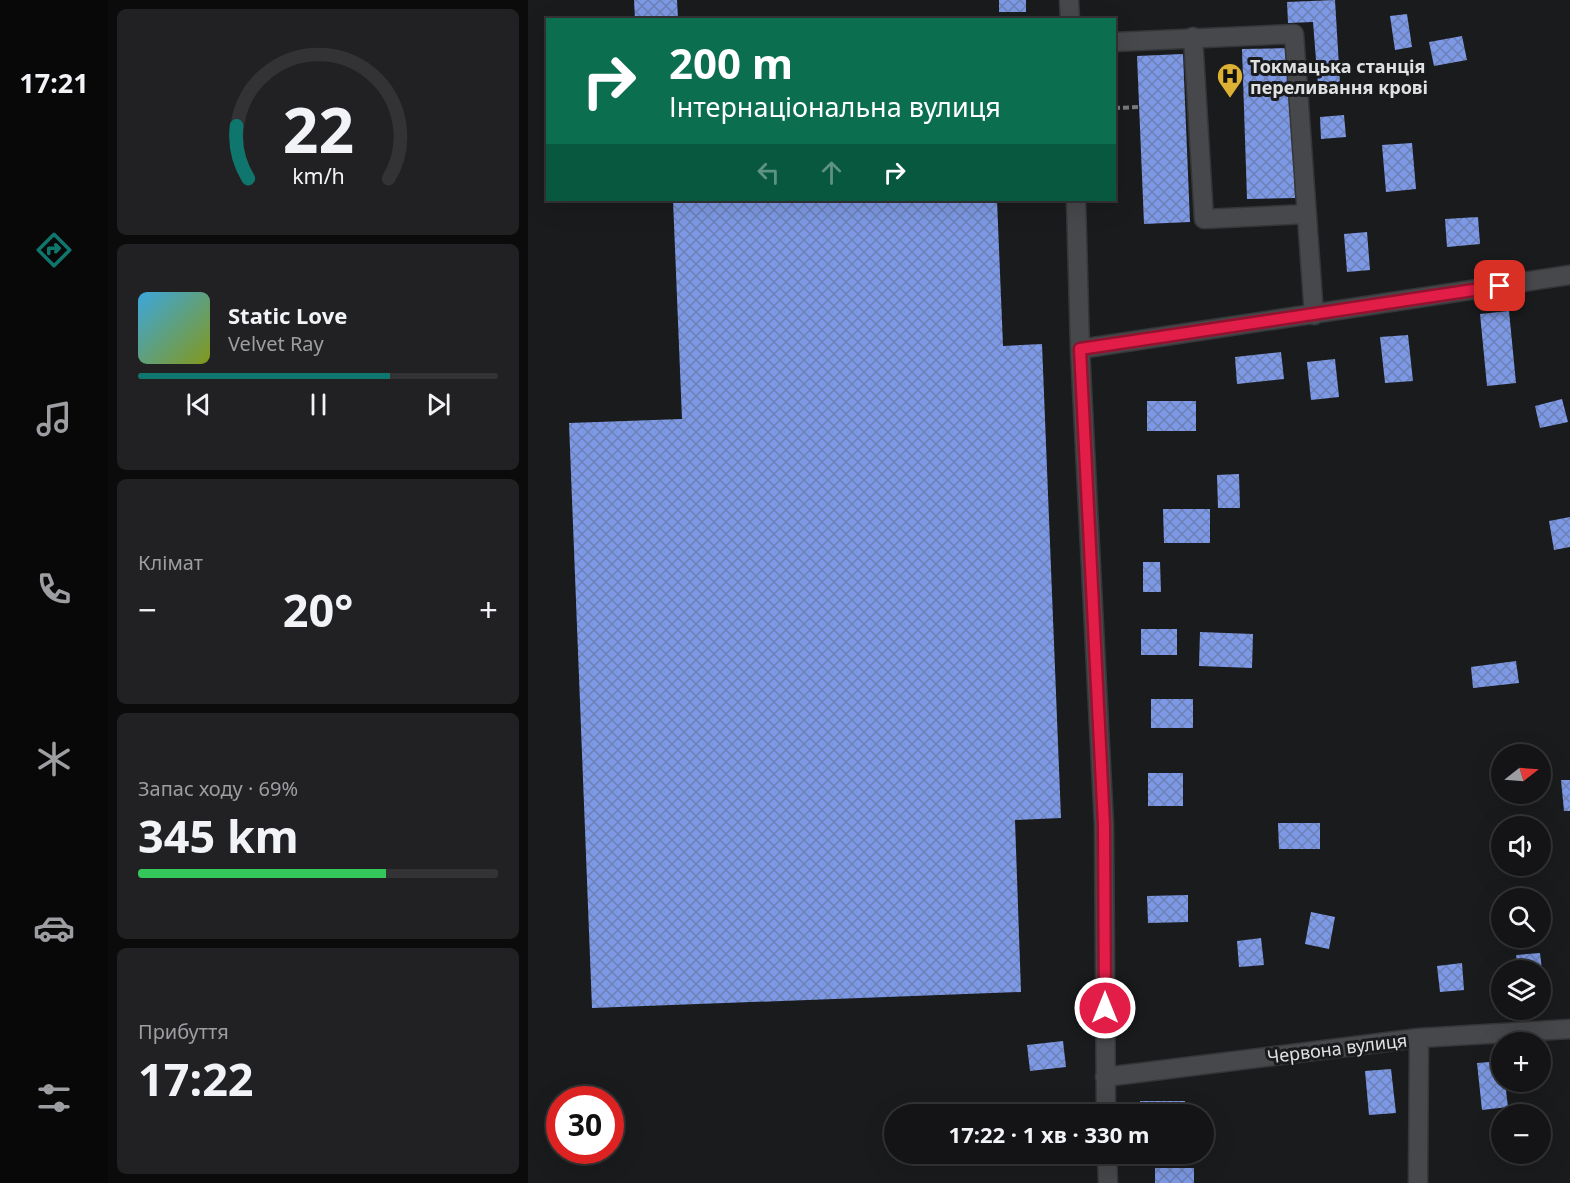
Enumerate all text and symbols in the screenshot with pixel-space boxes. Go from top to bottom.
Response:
text: 200 m [669,34,793,91]
icon: right [570,42,648,120]
place label: Токмацька станція переливання крові [1250,54,1428,99]
hospital icon: Токмацька станція переливання крові [1215,61,1245,99]
text: 17:21 [19,64,89,101]
text: 22 [282,86,354,171]
text: Інтернаціональна вулиця [669,88,1001,125]
icon: left [752,156,785,189]
icon: ahead [815,156,848,189]
icon: right [878,156,911,189]
text: km/h [292,161,344,190]
icon: directions [33,229,75,271]
pin [1474,260,1525,311]
icon: arrive [1483,269,1516,302]
text: Static Love [228,300,347,330]
text: Velvet Ray [228,330,324,357]
icon: previous [182,388,215,421]
icon: pause [302,388,335,421]
icon: next [422,388,455,421]
icon: music [33,398,75,440]
text: Клімат [138,549,203,576]
icon: phone [33,568,75,610]
text: 20° [283,579,353,640]
text: − [138,587,157,632]
text: + [479,587,498,632]
icon: climate [33,738,75,780]
north arrow [1491,744,1551,804]
map controls [1491,744,1551,1164]
text: Запас ходу · 69% [138,775,298,802]
text: 345 km [138,805,299,866]
button: sound [1491,816,1551,876]
button: search [1491,888,1551,948]
icon: car [33,907,75,949]
button: layers [1491,960,1551,1020]
position arrow [1073,976,1137,1040]
text: Прибуття [138,1018,229,1045]
street label: Червона вулиця [1266,1028,1408,1068]
button: + [1491,1032,1551,1092]
text: 17:22 [138,1048,254,1109]
icon: filters [33,1077,75,1119]
speed limit sign: 30 [546,1086,624,1164]
button: − [1491,1104,1551,1164]
text: 17:22 · 1 хв · 330 m [949,1119,1149,1149]

